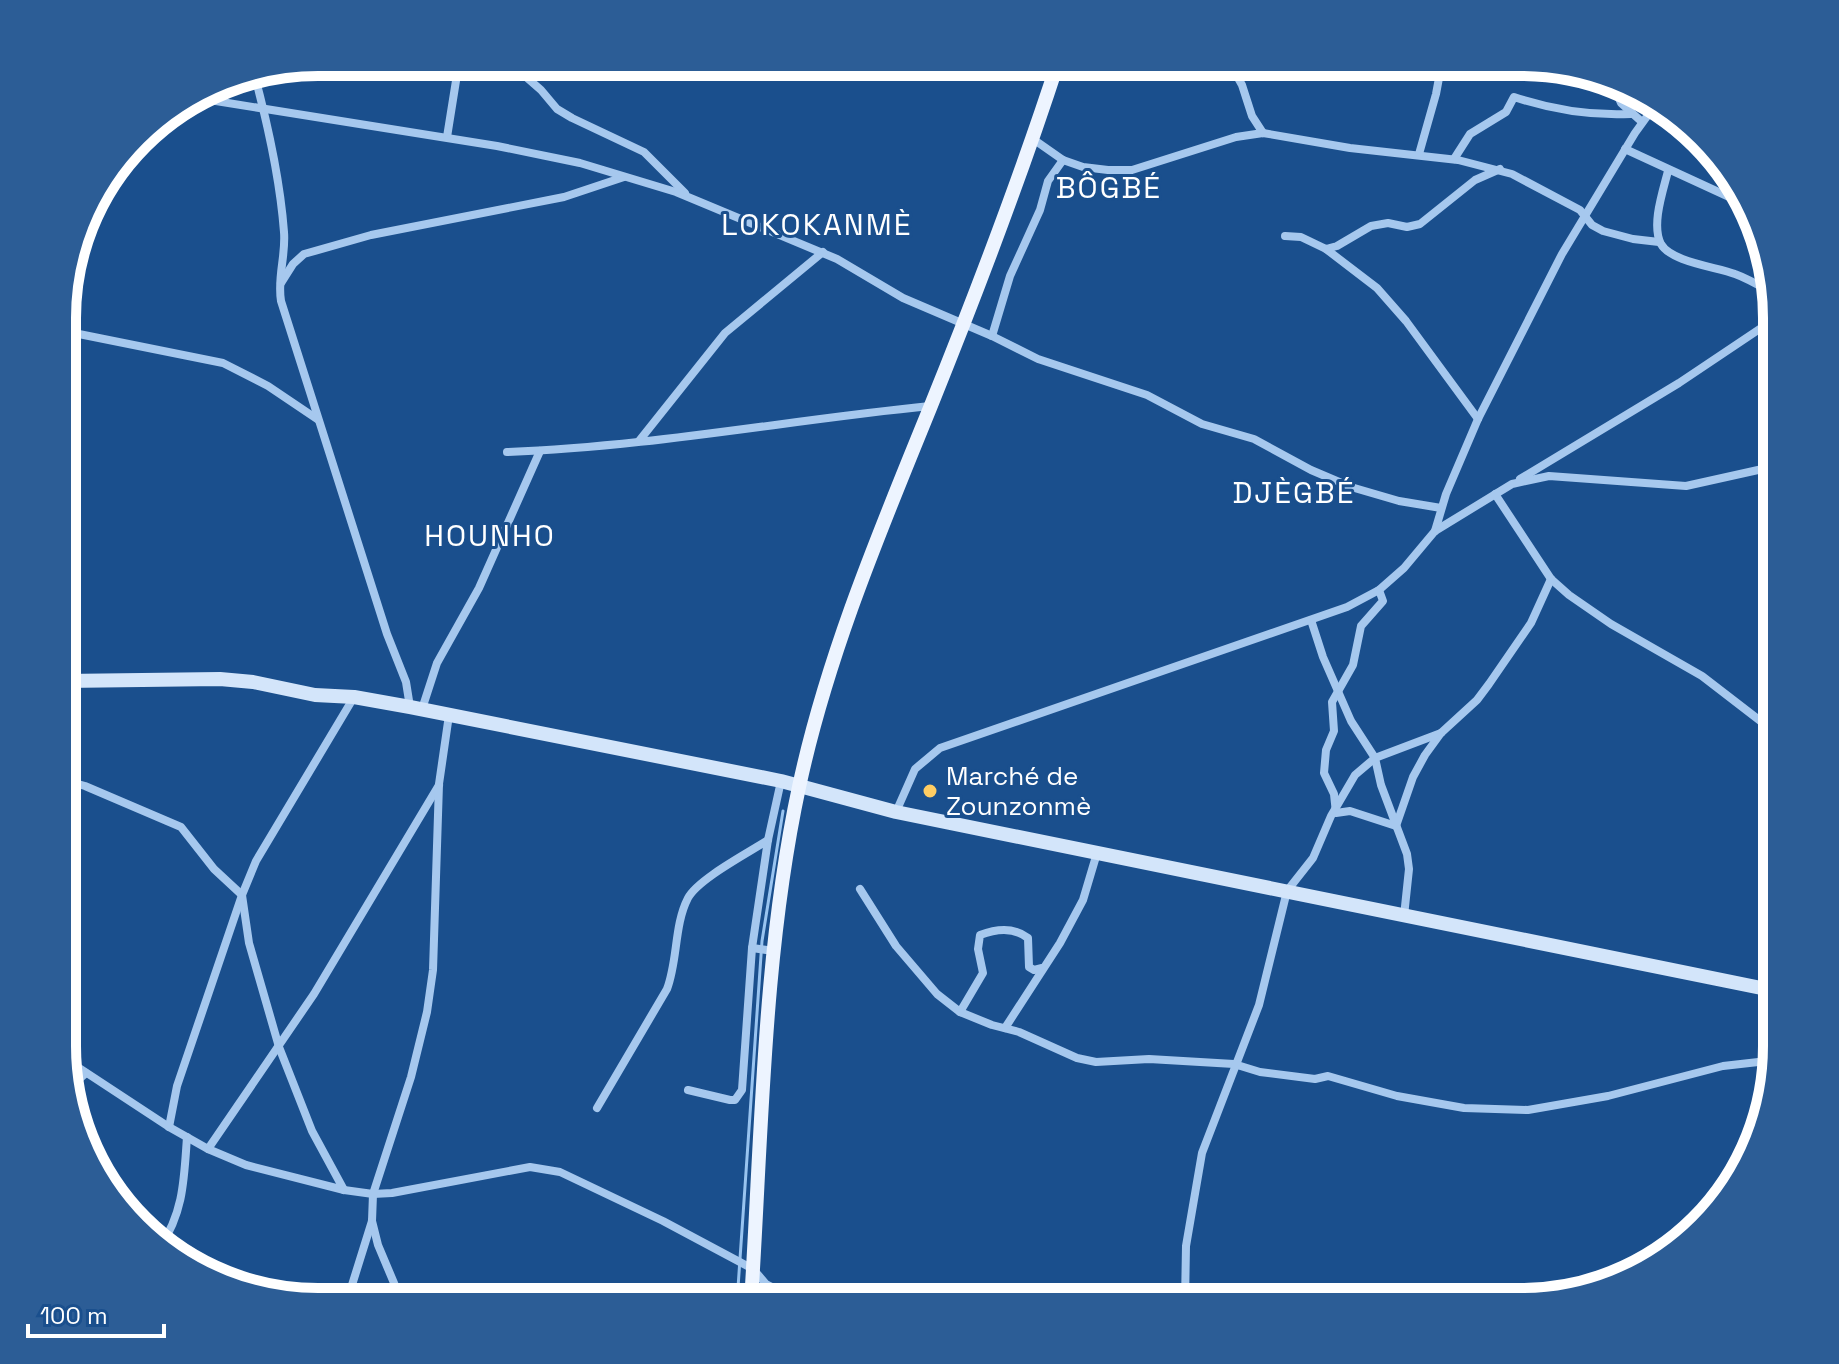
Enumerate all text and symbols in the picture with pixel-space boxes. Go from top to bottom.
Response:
district label: BÔGBÉ [1056,168,1162,207]
district label: LOKOKANMÈ [721,205,913,244]
district label: DJÈGBÉ [1232,473,1356,512]
district label: HOUNHO [424,516,556,555]
place label: Marché de Zounzonmè [946,759,1091,823]
marker: Marché de Zounzonmè [921,782,939,800]
scale bar [28,1288,164,1338]
text: 100 m [40,1300,108,1331]

